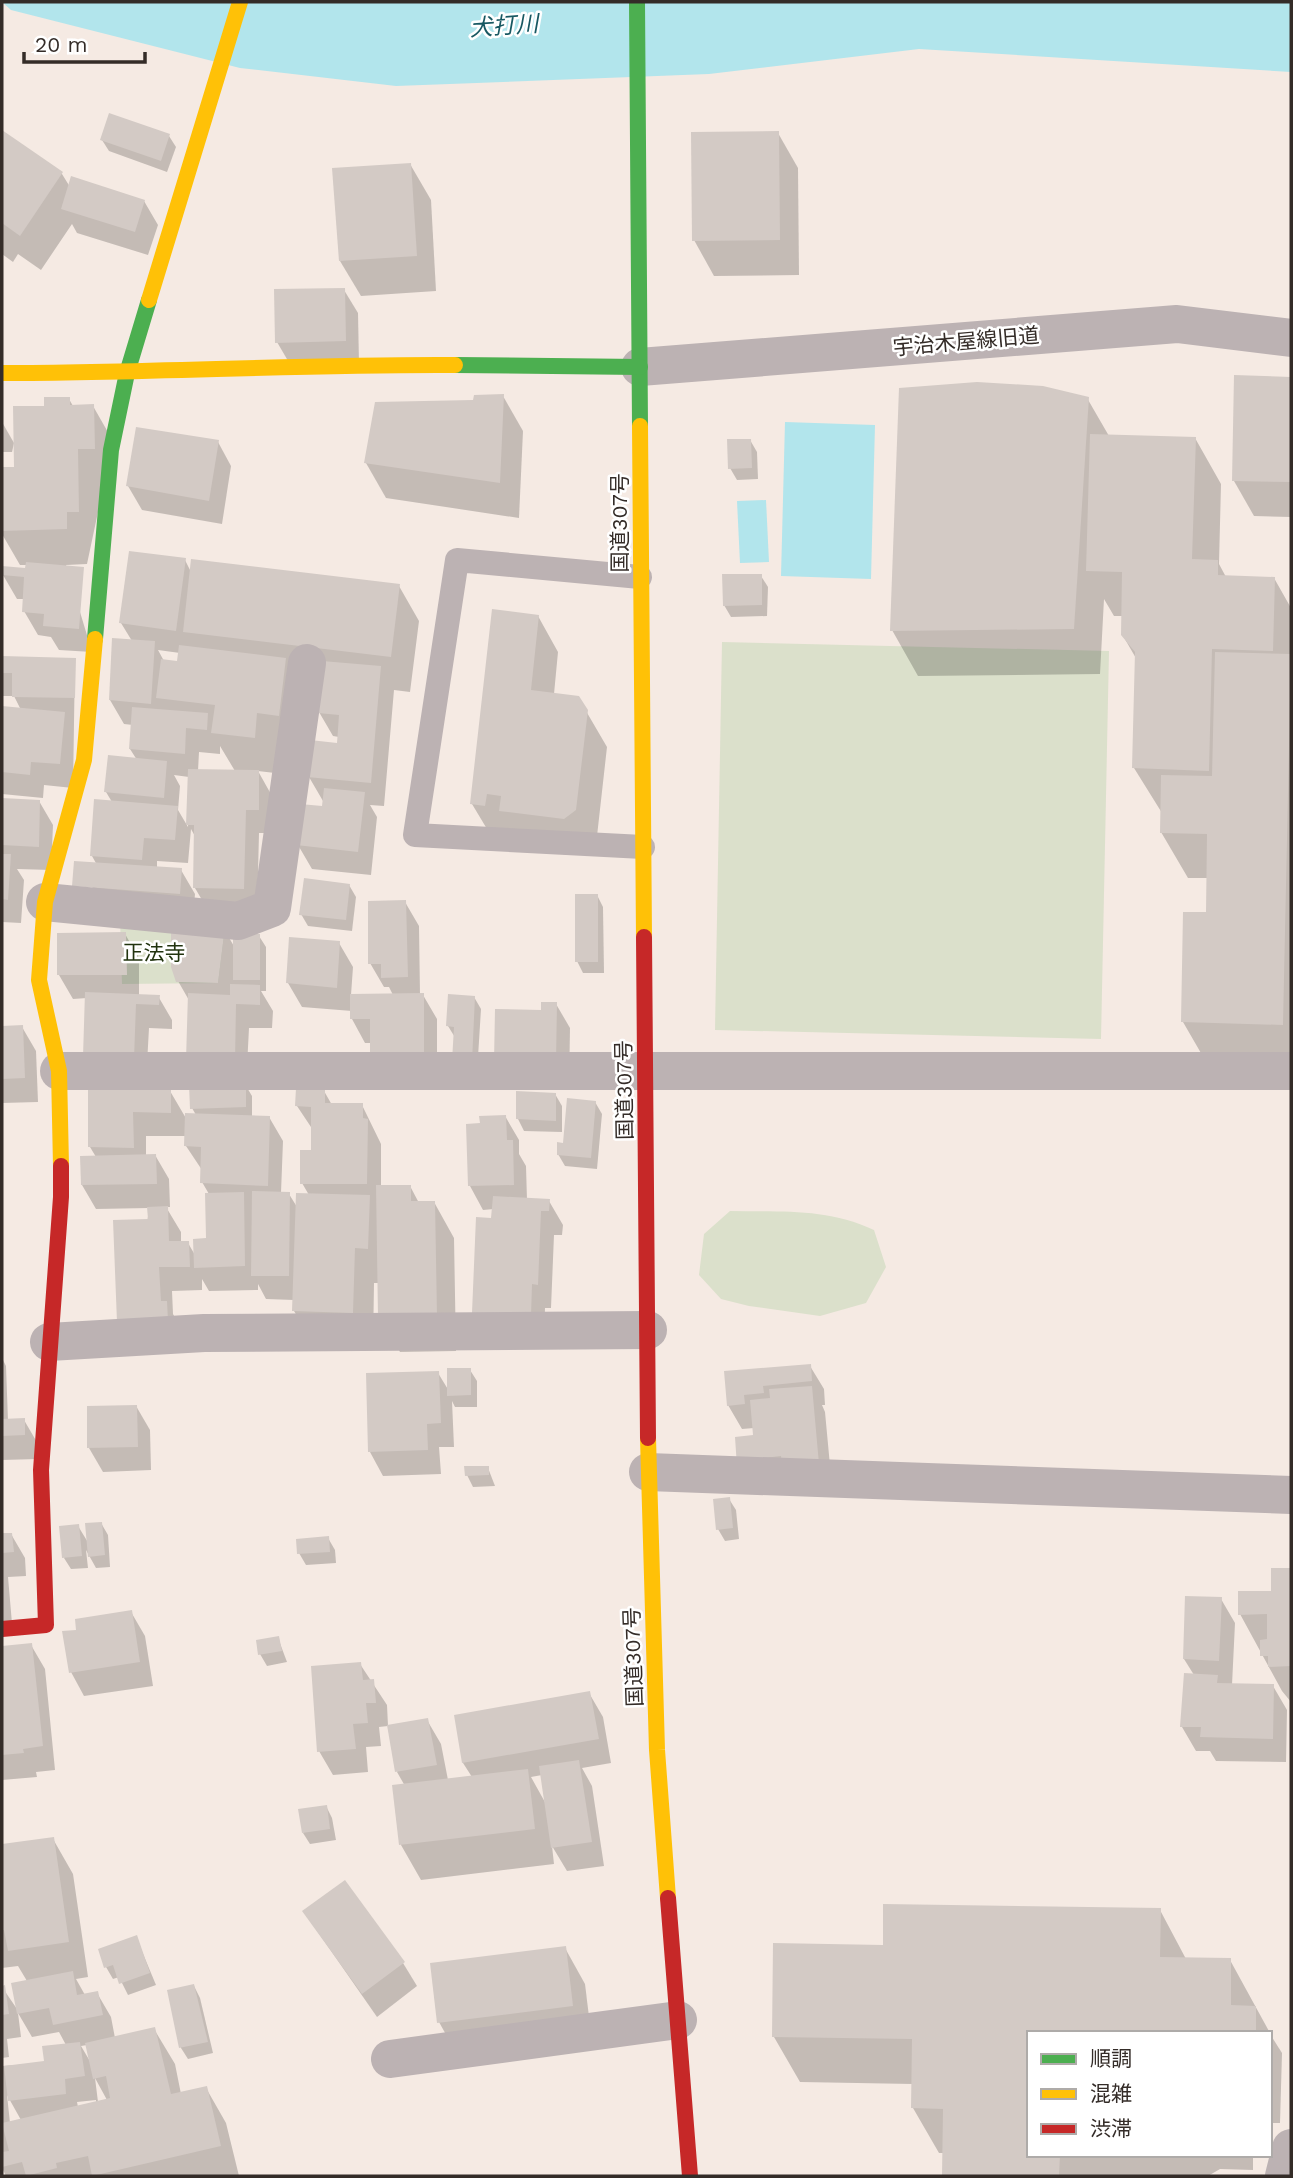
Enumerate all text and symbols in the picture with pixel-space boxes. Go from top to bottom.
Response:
water label: 犬打川 [469,10,542,42]
scale bar [24,21,145,65]
text: 20 m [35,32,87,57]
street label: 宇治木屋線旧道 [892,322,1040,360]
street label: 国道307号 [607,473,632,573]
park label: 正法寺 [123,940,186,965]
street label: 国道307号 [611,1040,637,1140]
street label: 国道307号 [619,1607,647,1707]
legend [1027,2031,1272,2157]
text: 順調 [1090,2046,1132,2071]
text: 混雑 [1090,2081,1132,2106]
text: 渋滞 [1090,2116,1132,2141]

